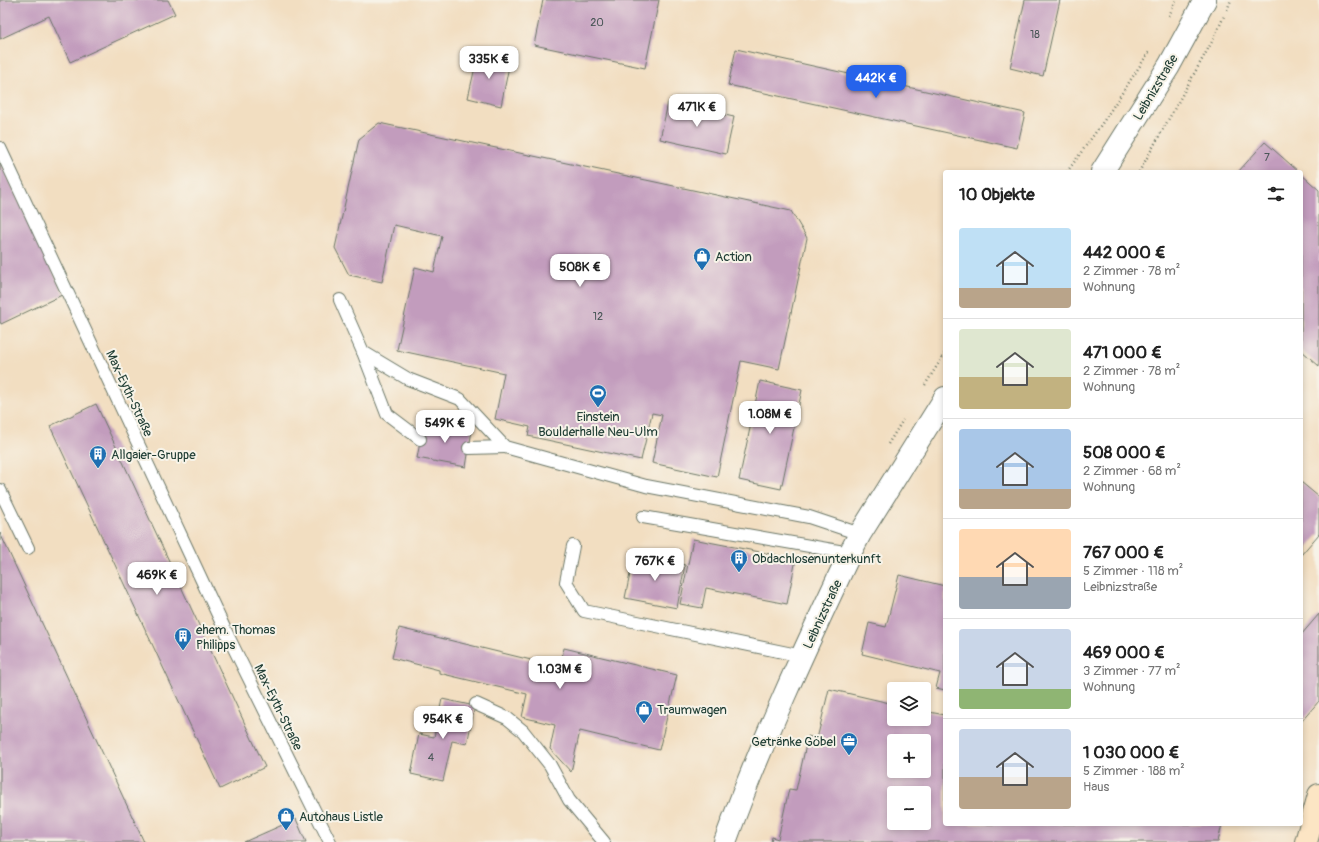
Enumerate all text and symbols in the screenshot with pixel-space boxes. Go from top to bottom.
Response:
house number: 20 [590,16,604,29]
house number: 18 [1030,28,1040,41]
pin: 335K € [456,46,522,80]
text: 335K € [469,51,509,67]
street label: Leibnizstraße [1130,51,1182,123]
pin: 442K € [843,65,909,99]
text: 442K € [855,70,897,86]
pin: 471K € [664,94,730,128]
text: 471K € [678,99,716,115]
house number: 7 [1264,151,1270,164]
icon: filters [1265,183,1287,205]
text: 10 Objekte [959,184,1035,205]
text: 442 000 € [1083,242,1166,263]
icon: home [991,244,1039,292]
shop icon: Action [692,246,712,271]
place label: Action [715,249,752,265]
pin: 508K € [547,254,613,288]
text: 508K € [559,259,601,275]
text: 2 Zimmer · 78 m² [1083,263,1180,279]
text: Wohnung [1083,279,1135,295]
house number: 12 [593,310,603,323]
text: 471 000 € [1083,342,1162,363]
icon: home [991,345,1039,393]
street label: Max-Eyth-Straße [102,348,156,440]
text: 2 Zimmer · 78 m² [1083,363,1180,379]
text: Wohnung [1083,379,1135,395]
sports icon: Einstein Boulderhalle Neu-Ulm [588,383,608,408]
pin: 1.08M € [733,401,807,435]
text: 1.08M € [748,406,792,422]
place label: Einstein Boulderhalle Neu-Ulm [538,409,658,440]
pin: 549K € [412,410,478,444]
text: 549K € [425,415,465,431]
text: 508 000 € [1083,442,1166,463]
building icon: Allgaier-Gruppe [88,444,108,469]
icon: home [991,445,1039,493]
place label: Allgaier-Gruppe [111,447,196,463]
text: 2 Zimmer · 68 m² [1083,463,1181,479]
text: Wohnung [1083,479,1135,495]
text: 767 000 € [1083,542,1164,563]
icon: home [991,545,1039,593]
pin: 767K € [622,548,688,582]
building icon: Obdachlosenunterkunft [729,548,749,573]
place label: Obdachlosenunterkunft [752,551,882,567]
text: 767K € [635,553,675,569]
pin: 469K € [124,562,190,596]
text: 5 Zimmer · 118 m² [1083,563,1183,579]
text: 469K € [136,567,178,583]
street label: Leibnizstraße [800,577,846,651]
text: Leibnizstraße [1083,579,1157,595]
place label: ehem. Thomas Philipps [196,622,275,653]
building icon: ehem. Thomas Philipps [173,626,193,651]
text: 469 000 € [1083,642,1165,663]
icon: home [991,645,1039,693]
pin: 1.03M € [523,656,597,690]
text: 1.03M € [538,661,582,677]
street label: Max-Eyth-Straße [250,662,306,754]
text: 3 Zimmer · 77 m² [1083,663,1181,679]
text: Wohnung [1083,679,1135,695]
map controls [887,682,931,830]
button: layers [887,682,931,726]
shop icon: Traumwagen [634,699,654,724]
place label: Traumwagen [657,702,727,718]
pin: 954K € [410,706,476,740]
text: 954K € [423,711,463,727]
office icon: Getränke Göbel [839,731,859,756]
place label: Getränke Göbel [751,734,836,750]
button: + [887,734,931,778]
text: 1 030 000 € [1083,742,1179,763]
icon: home [991,745,1039,793]
house number: 4 [428,751,435,764]
text: 5 Zimmer · 188 m² [1083,763,1185,779]
text: Haus [1083,779,1109,795]
button: − [887,786,931,830]
shop icon: Autohaus Listle [276,806,296,831]
place label: Autohaus Listle [299,809,384,825]

